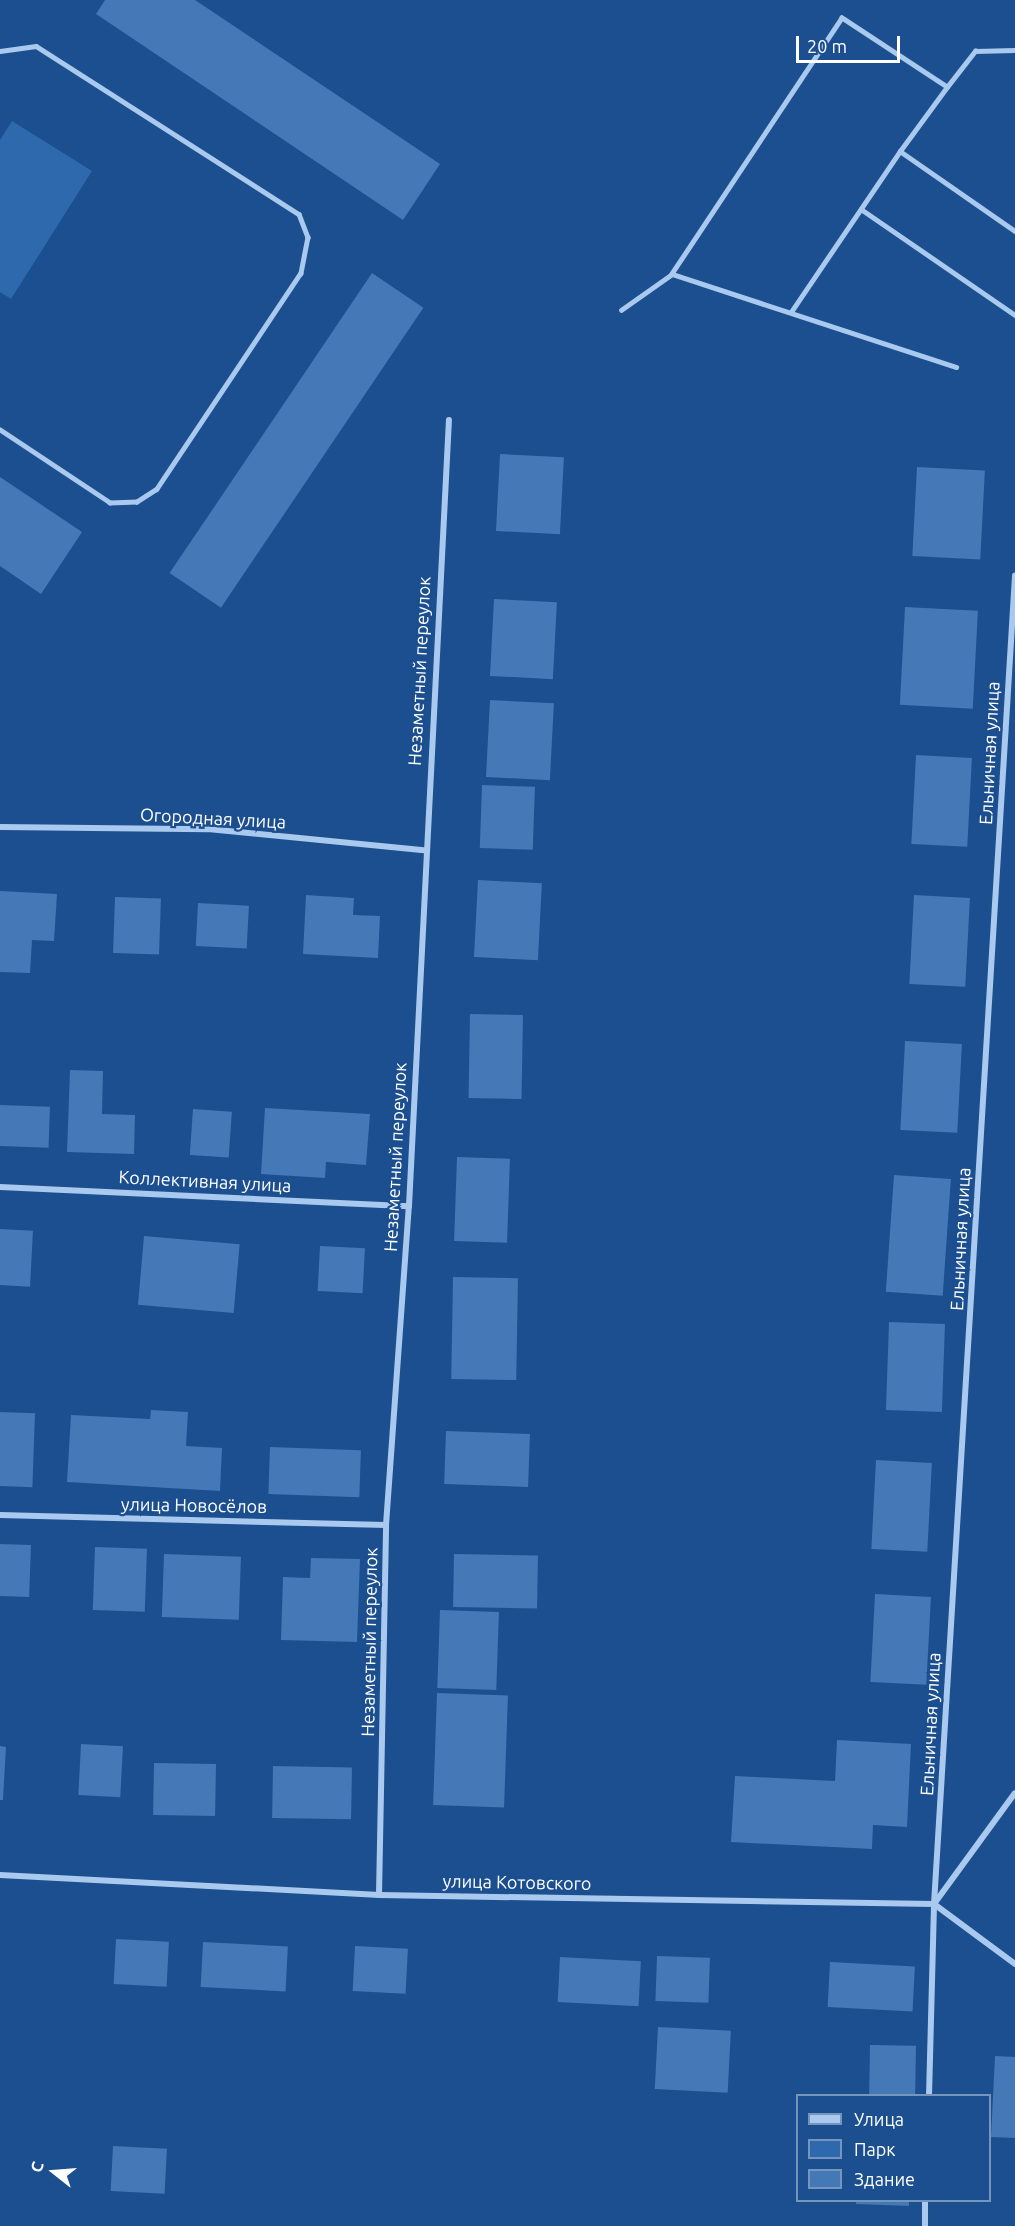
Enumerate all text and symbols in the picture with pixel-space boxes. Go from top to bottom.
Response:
scale bar [799,24,902,62]
text: 20 m [807,36,847,56]
street label: Незаметный переулок [403,576,435,766]
street label: Ельничная улица [974,681,1004,825]
street label: Огородная улица [139,803,287,833]
street label: Незаметный переулок [379,1062,411,1252]
street label: Коллективная улица [118,1166,292,1196]
street label: Ельничная улица [945,1167,975,1311]
street label: улица Новосёлов [121,1493,267,1517]
street label: Незаметный переулок [357,1547,381,1737]
street label: Ельничная улица [915,1652,945,1796]
street label: улица Котовского [442,1870,592,1894]
legend [796,2094,991,2202]
text: Улица [854,2109,904,2129]
text: Парк [854,2139,895,2159]
north arrow [24,2142,84,2202]
text: С [27,2159,47,2174]
text: Здание [854,2169,915,2189]

